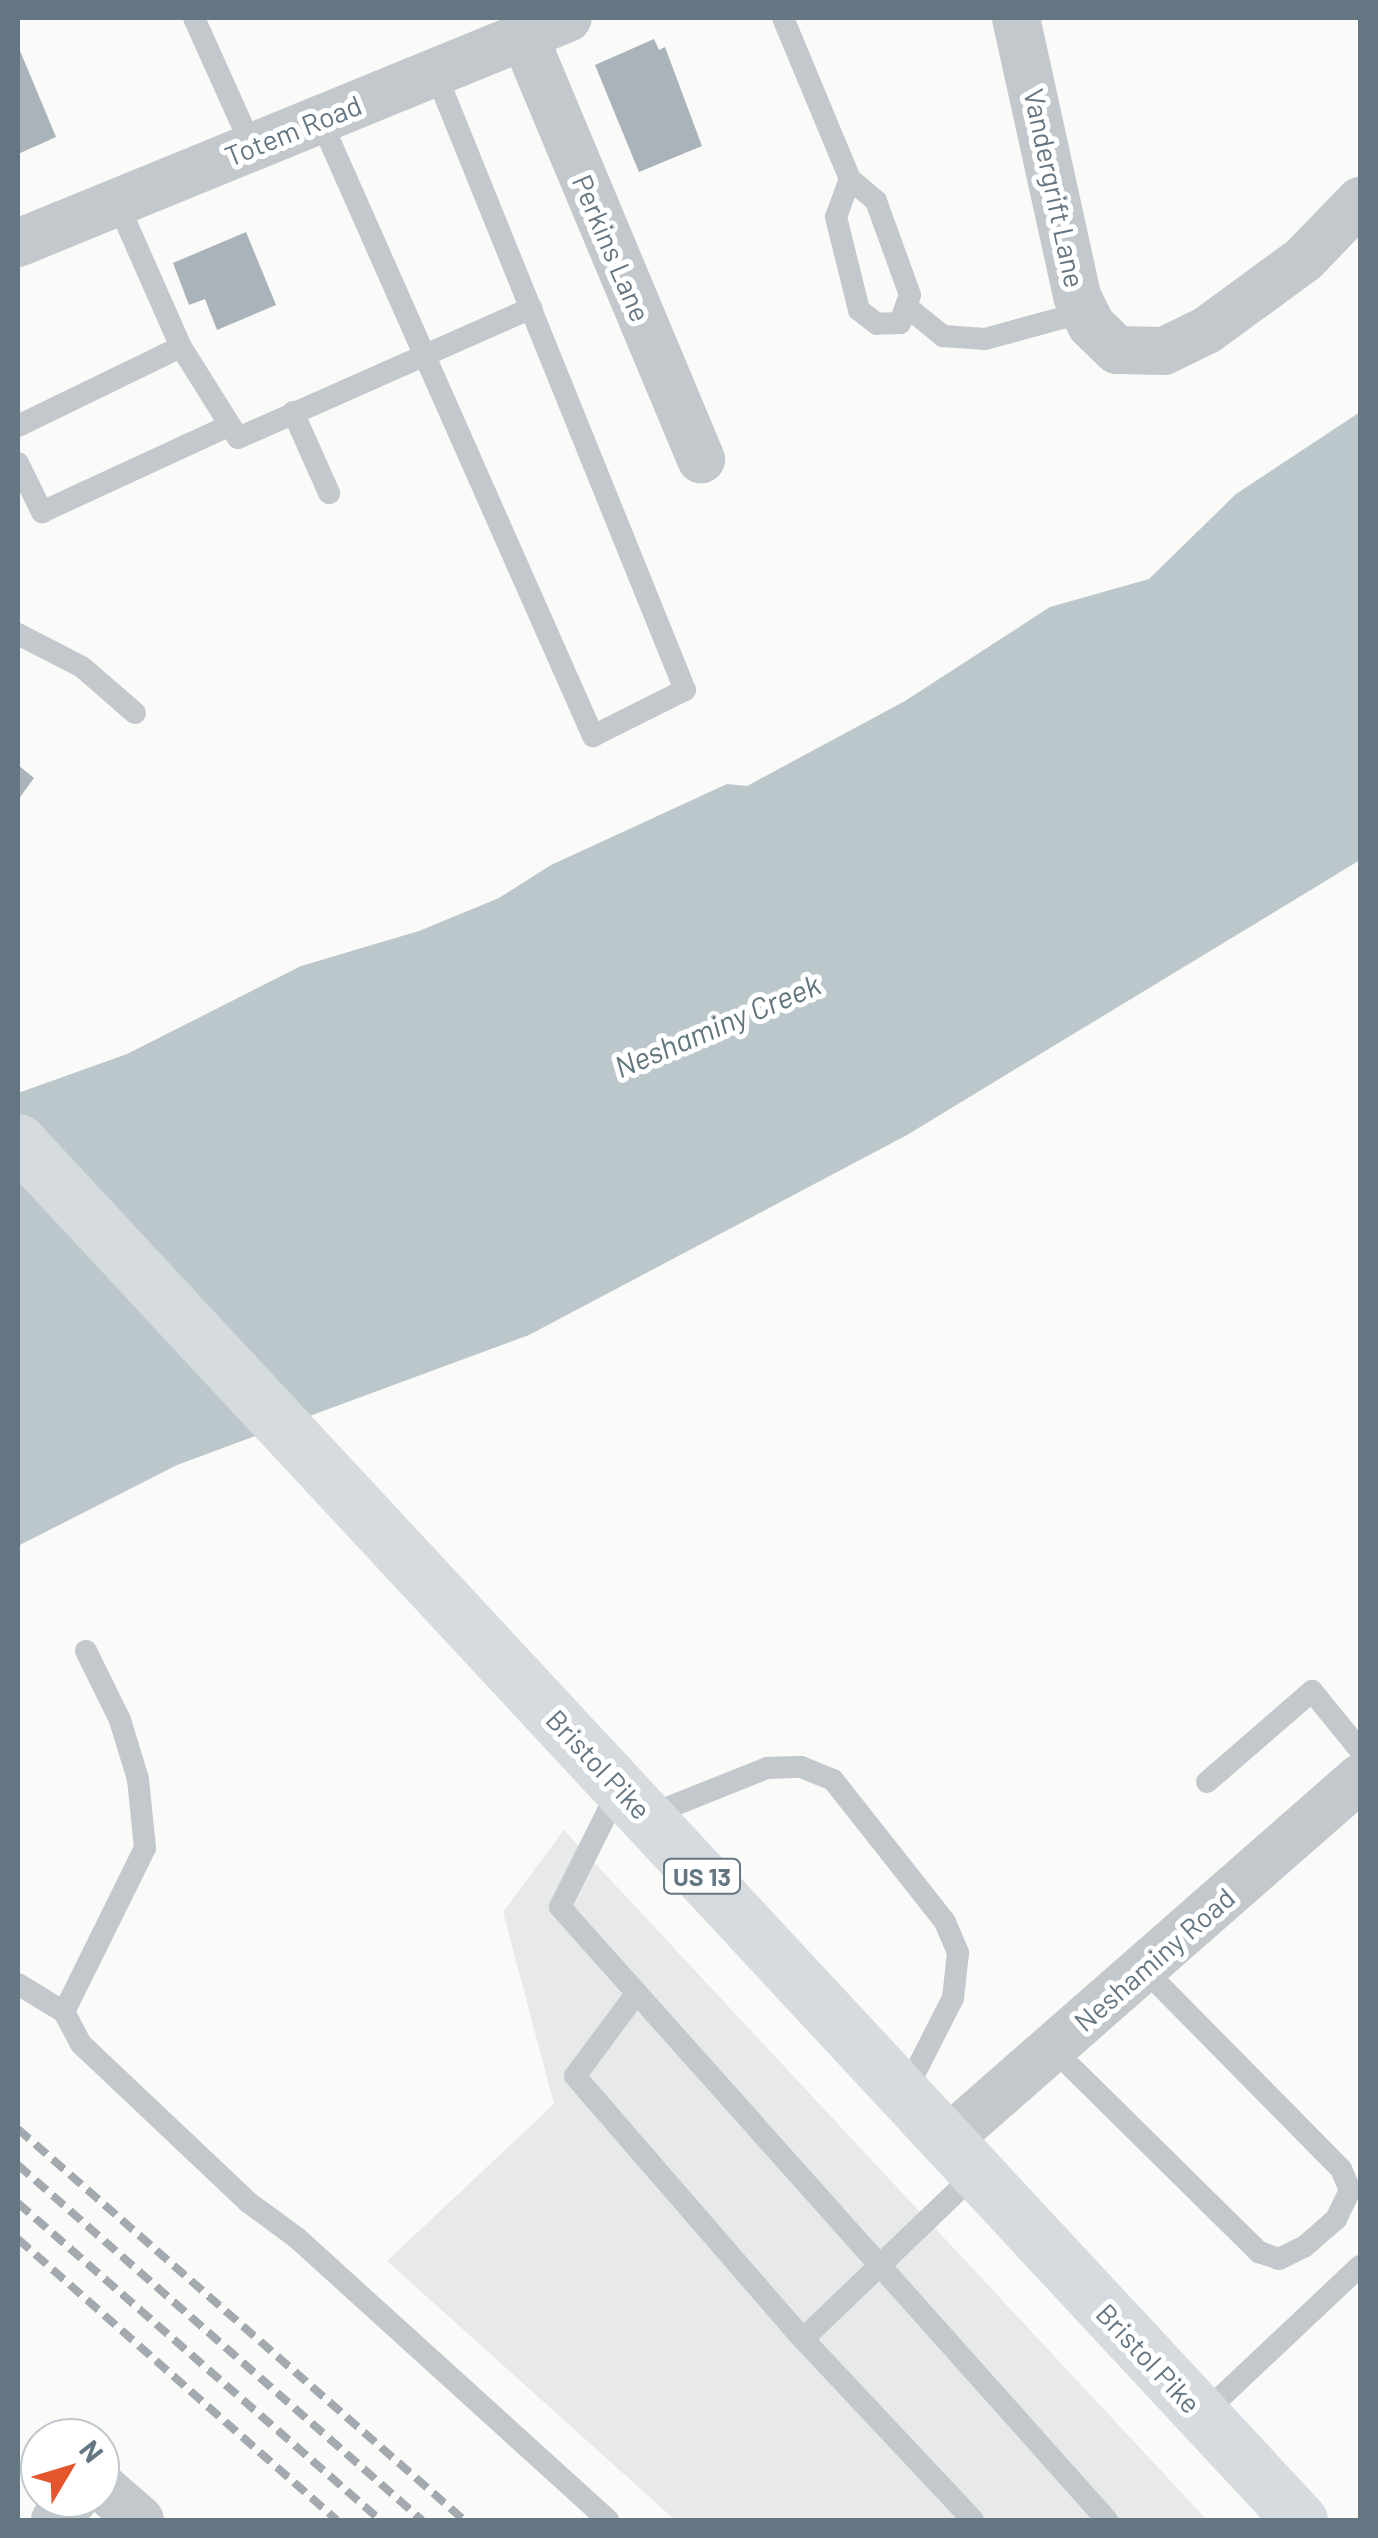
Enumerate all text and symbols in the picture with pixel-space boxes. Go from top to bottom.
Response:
street label: Vandergrift Lane [1018,85,1092,291]
street label: Totem Road [220,87,366,173]
street label: Perkins Lane [566,169,658,327]
water label: Neshaminy Creek [609,965,825,1085]
street label: Bristol Pike [540,1702,658,1826]
road number: US 13 [662,1856,742,1896]
street label: Neshaminy Road [1067,1880,1241,2038]
street label: Bristol Pike [1090,2296,1208,2420]
north arrow [20,2418,120,2518]
text: N [73,2433,111,2469]

